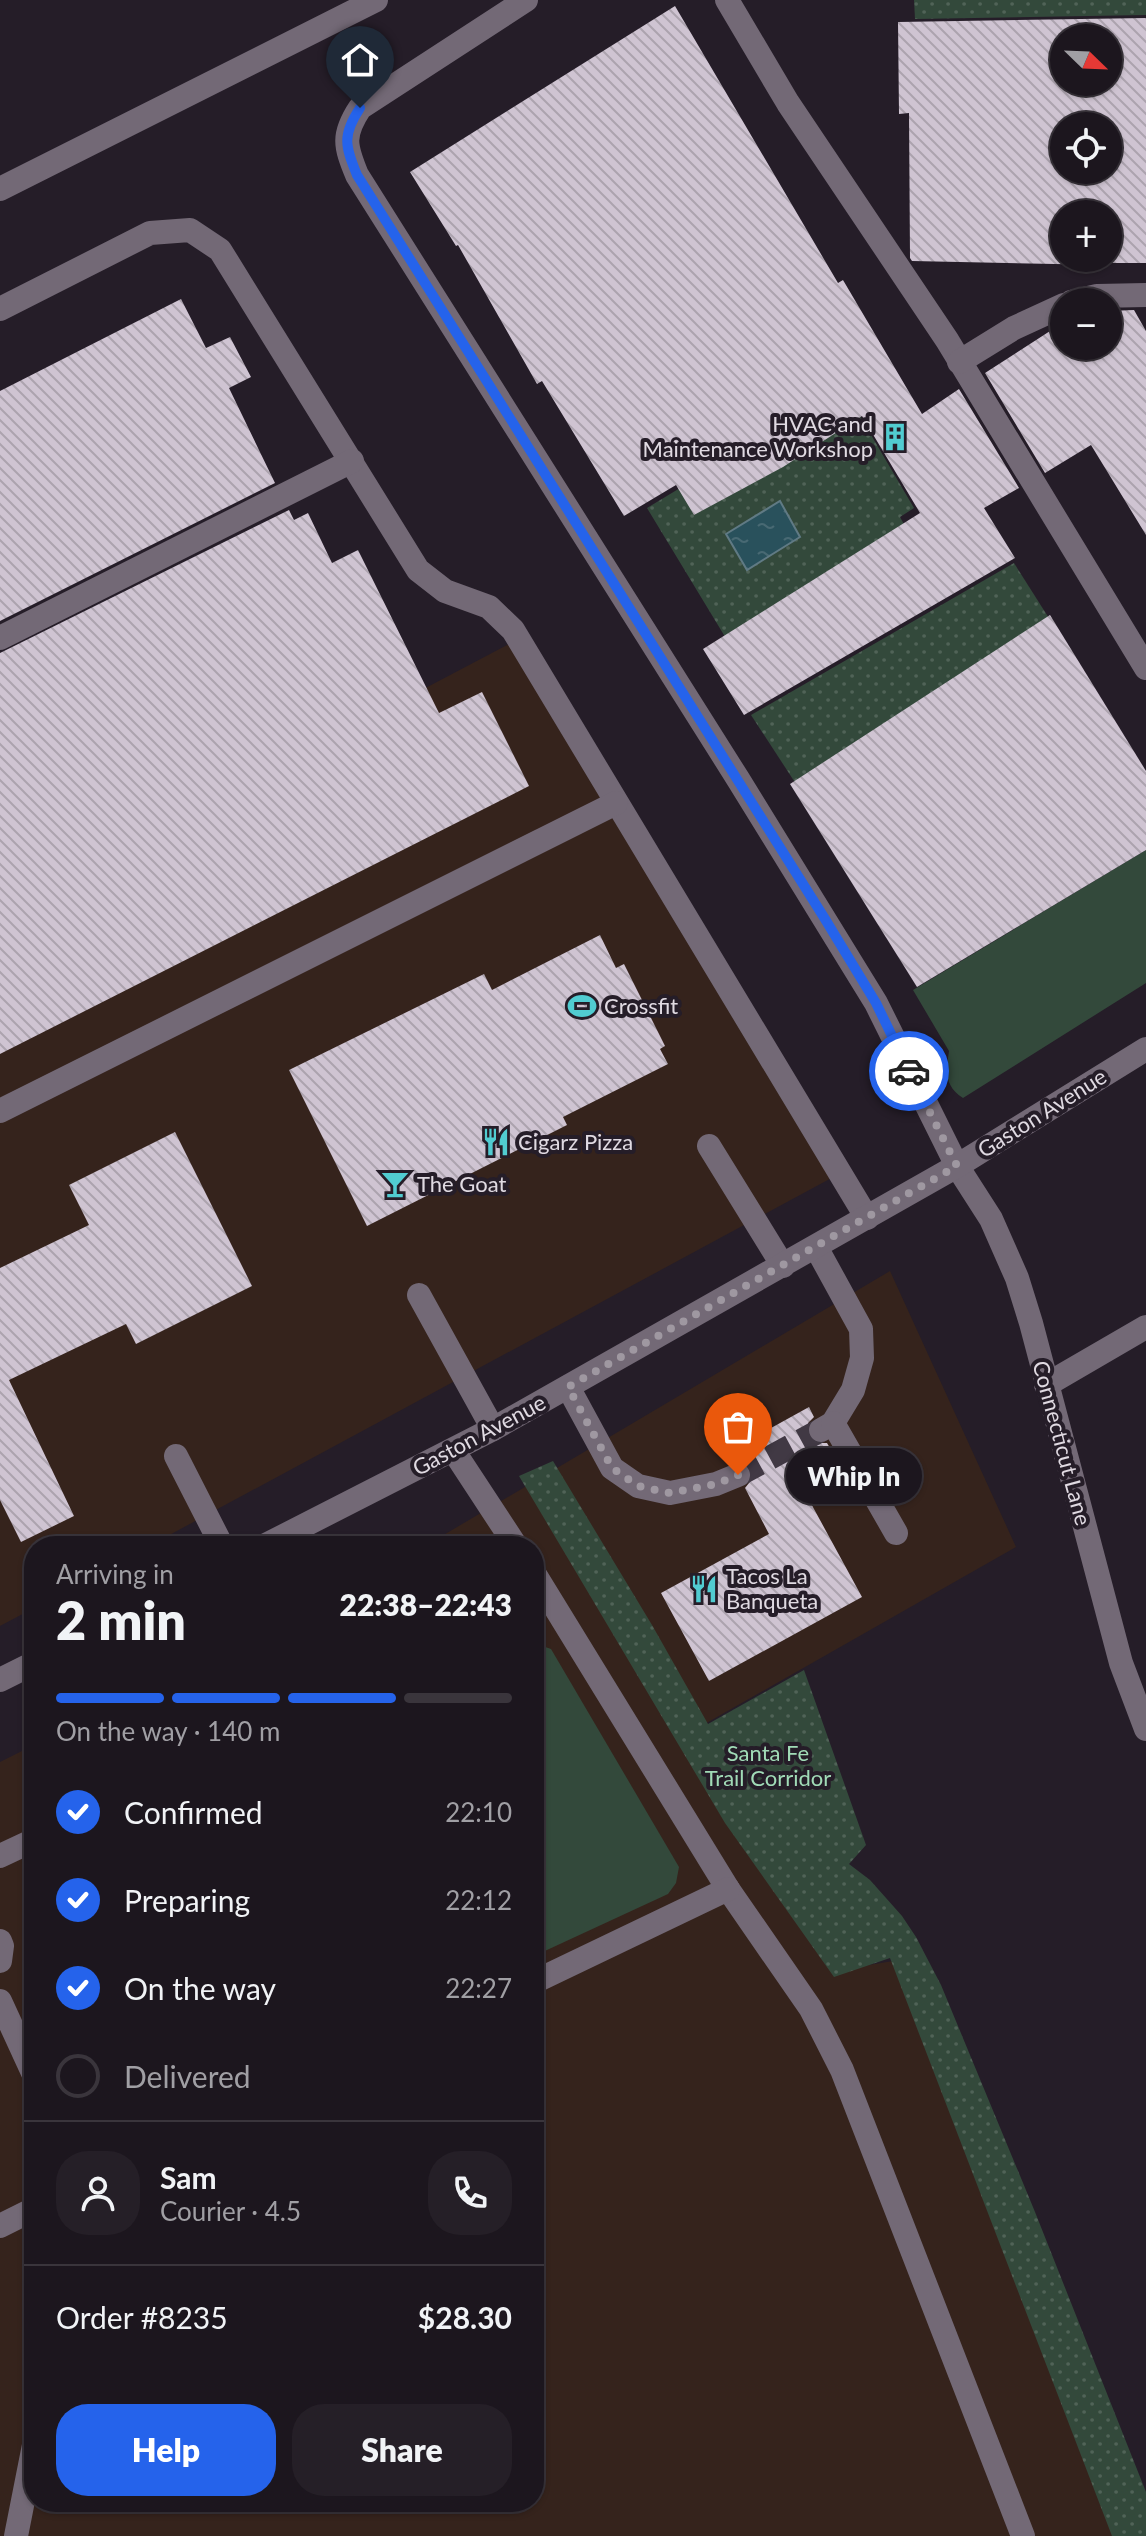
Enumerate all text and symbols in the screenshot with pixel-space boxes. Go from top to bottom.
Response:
north arrow [1050,24,1122,96]
map controls [1050,24,1122,360]
pin [326,26,394,108]
icon: home [338,38,382,82]
button: locate [1050,112,1122,184]
button: + [1050,200,1122,272]
button: − [1050,288,1122,360]
place label: HVAC and Maintenance Workshop [643,410,873,462]
building icon: HVAC and Maintenance Workshop [880,422,910,452]
sports icon: Crossfit [567,991,597,1021]
place label: Crossfit [604,992,678,1019]
courier [869,1031,949,1111]
icon: car [887,1049,931,1093]
street label: Gaston Avenue [972,1062,1111,1163]
restaurant icon: Cigarz Pizza [481,1127,511,1157]
place label: Cigarz Pizza [518,1128,633,1155]
bar icon: The Goat [380,1169,410,1199]
place label: The Goat [417,1170,507,1197]
street label: Connecticut Lane [1027,1357,1097,1528]
street label: Gaston Avenue [408,1388,550,1481]
pin [704,1393,772,1475]
icon: bag [716,1405,760,1449]
callout: Whip In [786,1447,922,1503]
text: Whip In [808,1460,900,1492]
text: Arriving in [56,1558,174,1590]
place label: Tacos La Banqueta [726,1562,818,1614]
restaurant icon: Tacos La Banqueta [689,1574,719,1604]
text: 22:38–22:43 [339,1586,512,1622]
text: 2 min [56,1589,186,1651]
text: On the way · 140 m [56,1715,280,1747]
park label: Santa Fe Trail Corridor [705,1739,831,1791]
icon: check [56,1790,100,1834]
text: Confirmed [124,1794,263,1830]
text: 22:10 [445,1796,512,1828]
icon: check [56,1878,100,1922]
text: Preparing [124,1882,250,1918]
text: 22:12 [445,1884,512,1916]
icon: check [56,1966,100,2010]
text: On the way [124,1970,276,2006]
text: 22:27 [445,1972,512,2004]
text: Delivered [124,2058,251,2094]
button: person [56,2151,140,2235]
button: phone [428,2151,512,2235]
text: Sam [160,2159,217,2195]
text: Courier · 4.5 [160,2195,301,2227]
text: Order #8235 [56,2299,228,2335]
text: $28.30 [418,2299,512,2335]
button: Help [56,2404,276,2496]
button: Share [292,2404,512,2496]

